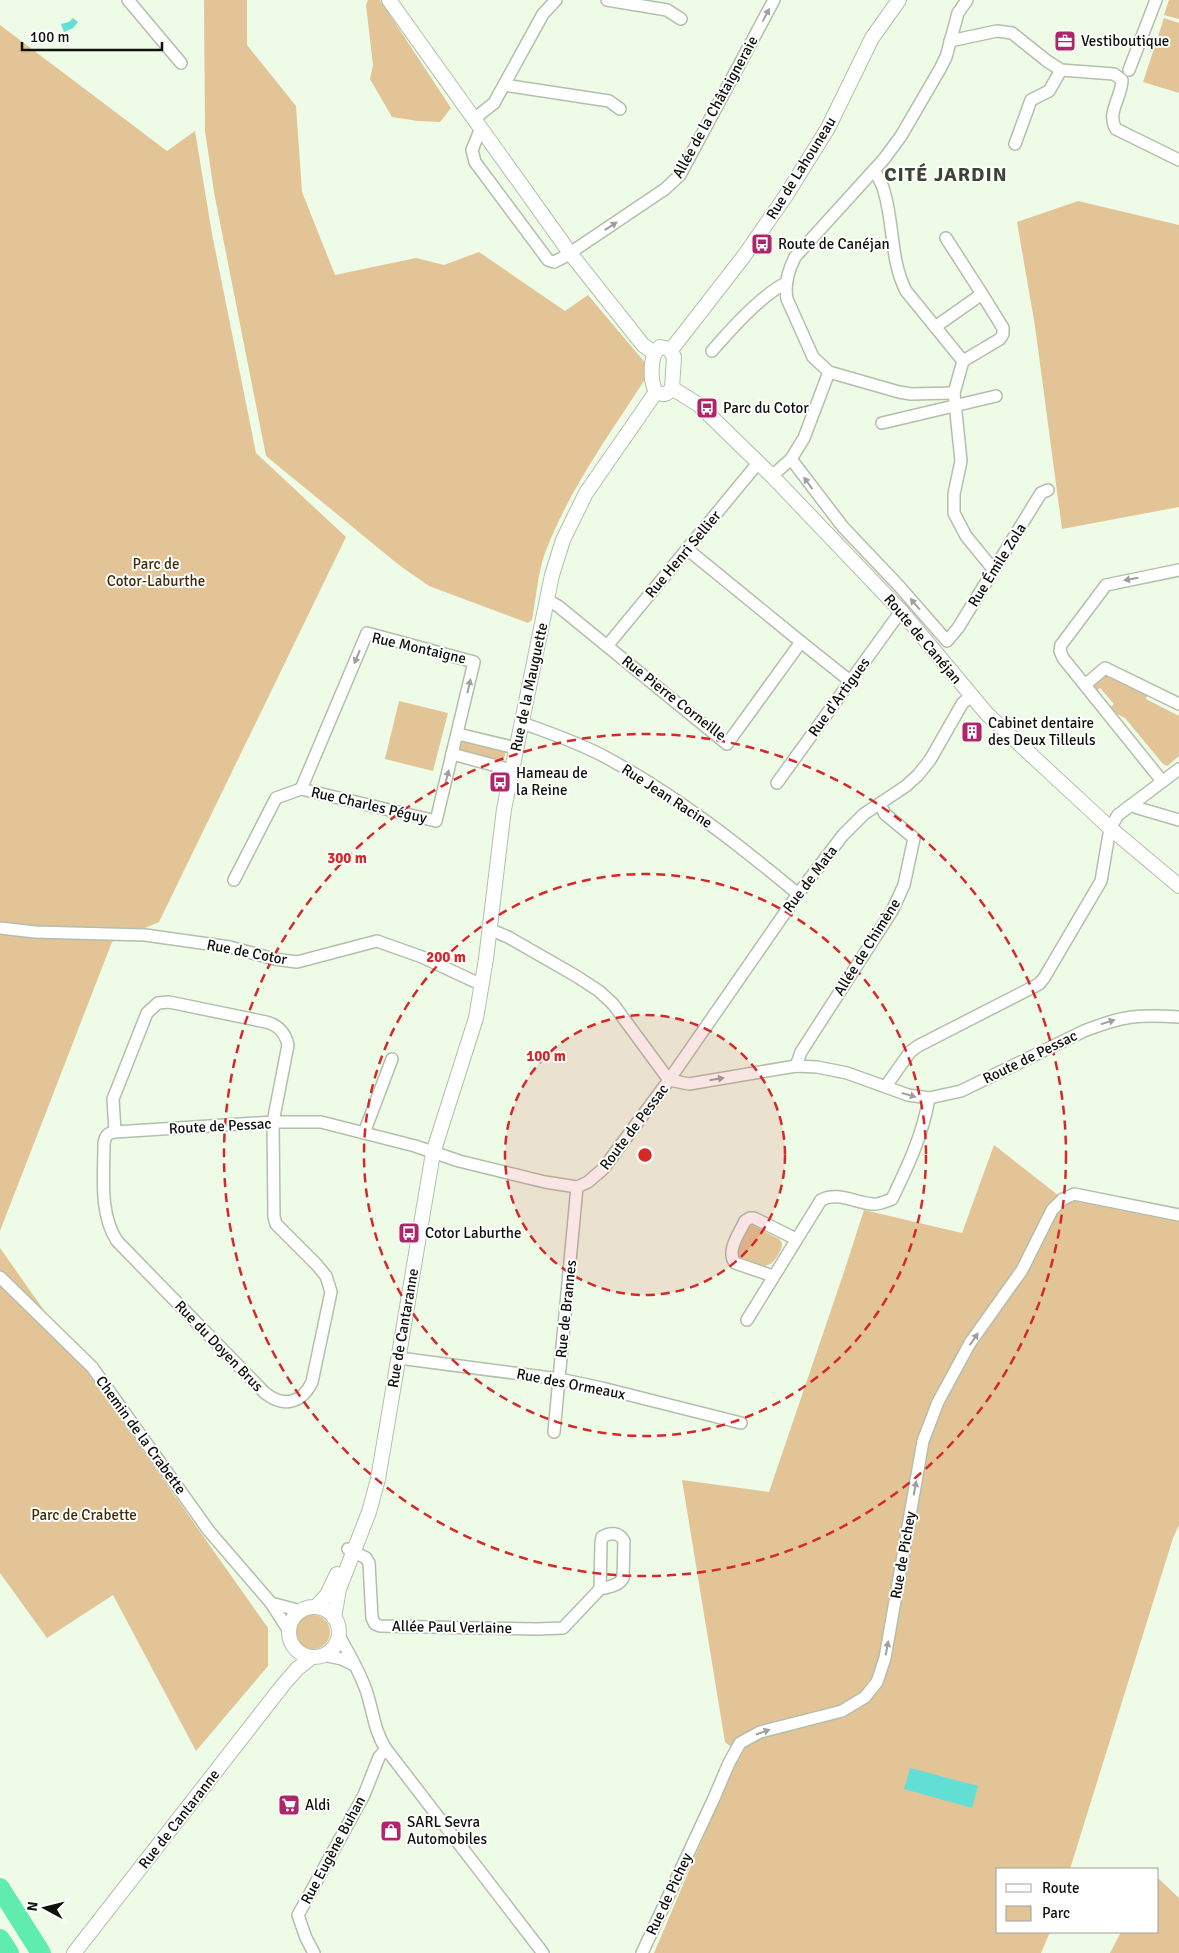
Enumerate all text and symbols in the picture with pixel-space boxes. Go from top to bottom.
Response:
one-way arrow [761,9,770,22]
scale bar [22,20,162,52]
text: 100 m [30,28,70,46]
office icon: Vestiboutique [1053,29,1077,53]
place label: Vestiboutique [1081,32,1169,50]
street label: Allée de la Châtaigneraie [668,33,762,181]
street label: Rue de Lahouneau [762,113,840,223]
district label: CITÉ JARDIN [884,162,1008,187]
one-way arrow [604,221,617,230]
bus stop icon: Route de Canéjan [750,232,774,256]
place label: Route de Canéjan [778,235,890,253]
bus stop icon: Parc du Cotor [695,396,719,420]
place label: Parc du Cotor [723,399,809,417]
one-way arrow [803,476,813,490]
street label: Rue Henri Sellier [641,506,725,601]
street label: Rue Émile Zola [963,519,1030,610]
park label: Parc de Cotor-Laburthe [107,555,205,590]
one-way arrow [1123,575,1139,583]
street label: Route de Canéjan [880,590,966,688]
one-way arrow [909,599,921,611]
street label: Rue de la Mauguette [507,621,551,753]
street label: Rue Montaigne [370,628,468,668]
one-way arrow [352,650,360,664]
street label: Rue Pierre Corneille [618,652,730,744]
street label: Rue d'Artigues [804,654,874,740]
one-way arrow [465,679,473,694]
place label: Cabinet dentaire des Deux Tilleuls [988,714,1096,749]
building icon: Cabinet dentaire des Deux Tilleuls [960,720,984,744]
street label: Rue Jean Racine [618,760,716,832]
place label: Hameau de la Reine [516,764,588,799]
one-way arrow [443,770,451,785]
bus stop icon: Hameau de la Reine [488,770,512,794]
street label: Rue Charles Péguy [309,783,429,827]
street label: Rue de Mata [779,842,841,916]
text: 300 m [327,849,367,867]
street label: Allée de Chimène [830,895,904,999]
street label: Rue de Cotor [205,935,289,969]
text: 200 m [426,948,466,966]
one-way arrow [1100,1018,1115,1026]
street label: Route de Pessac [980,1026,1080,1088]
text: 100 m [526,1047,566,1065]
one-way arrow [710,1075,726,1083]
street label: Route de Pessac [596,1081,672,1173]
one-way arrow [902,1091,917,1099]
street label: Route de Pessac [168,1114,272,1138]
centre of rings [636,1146,654,1164]
bus stop icon: Cotor Laburthe [397,1221,421,1245]
place label: Cotor Laburthe [425,1224,522,1242]
street label: Rue de Brannes [552,1259,580,1359]
street label: Rue de Cantaranne [384,1267,422,1389]
street label: Rue du Doyen Brus [171,1297,267,1395]
one-way arrow [969,1332,979,1345]
street label: Rue des Ormeaux [515,1365,627,1403]
street label: Chemin de la Crabette [92,1372,190,1498]
one-way arrow [911,1480,919,1496]
park label: Parc de Crabette [31,1506,137,1524]
street label: Rue de Pichey [886,1510,920,1600]
street label: Allée Paul Verlaine [392,1617,512,1637]
one-way arrow [883,1640,891,1656]
one-way arrow [756,1728,771,1736]
street label: Rue de Cantaranne [135,1766,223,1872]
supermarket icon: Aldi [277,1793,301,1817]
street label: Rue Eugène Buhan [297,1793,369,1907]
place label: Aldi [305,1796,330,1814]
place label: SARL Sevra Automobiles [407,1813,488,1848]
shop icon: SARL Sevra Automobiles [379,1819,403,1843]
street label: Rue de Pichey [642,1850,696,1938]
legend [996,1868,1159,1933]
text: Route [1042,1879,1079,1897]
north arrow [20,1883,70,1933]
text: N [24,1901,42,1912]
text: Parc [1042,1904,1070,1922]

